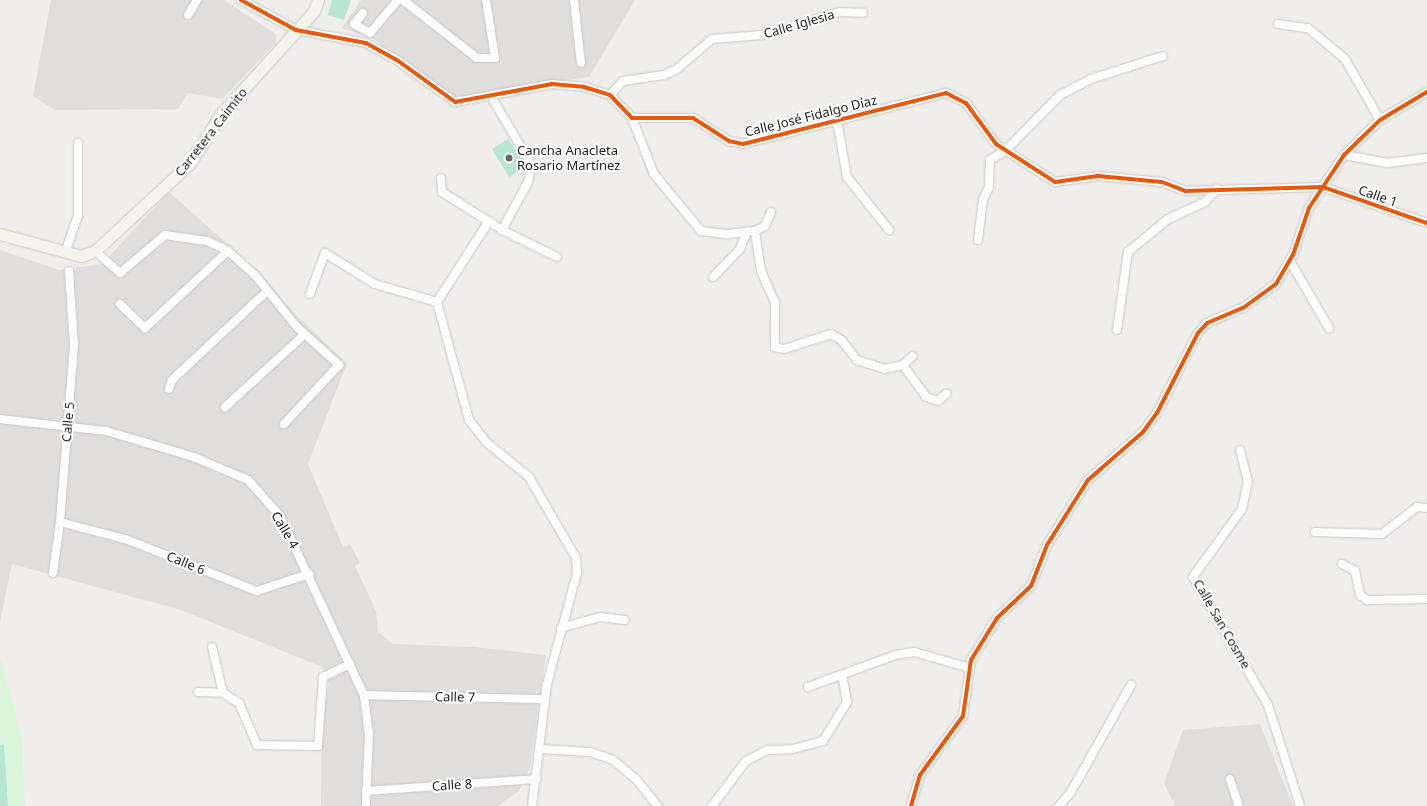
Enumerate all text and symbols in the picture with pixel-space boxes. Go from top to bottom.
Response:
street label: Calle Iglesia [762,6,836,42]
street label: Carretera Caimito [172,85,250,179]
street label: Calle José Fidalgo Díaz [743,92,879,140]
place label: Cancha Anacleta Rosario Martínez [517,143,620,174]
marker: Cancha Anacleta Rosario Martínez [504,153,514,163]
street label: Calle 1 [1356,182,1400,210]
street label: Calle 5 [58,401,78,443]
street label: Calle 4 [268,509,302,551]
street label: Calle 6 [164,548,208,578]
street label: Calle San Cosme [1190,577,1254,671]
street label: Calle 7 [435,689,475,705]
street label: Calle 8 [431,776,473,794]

